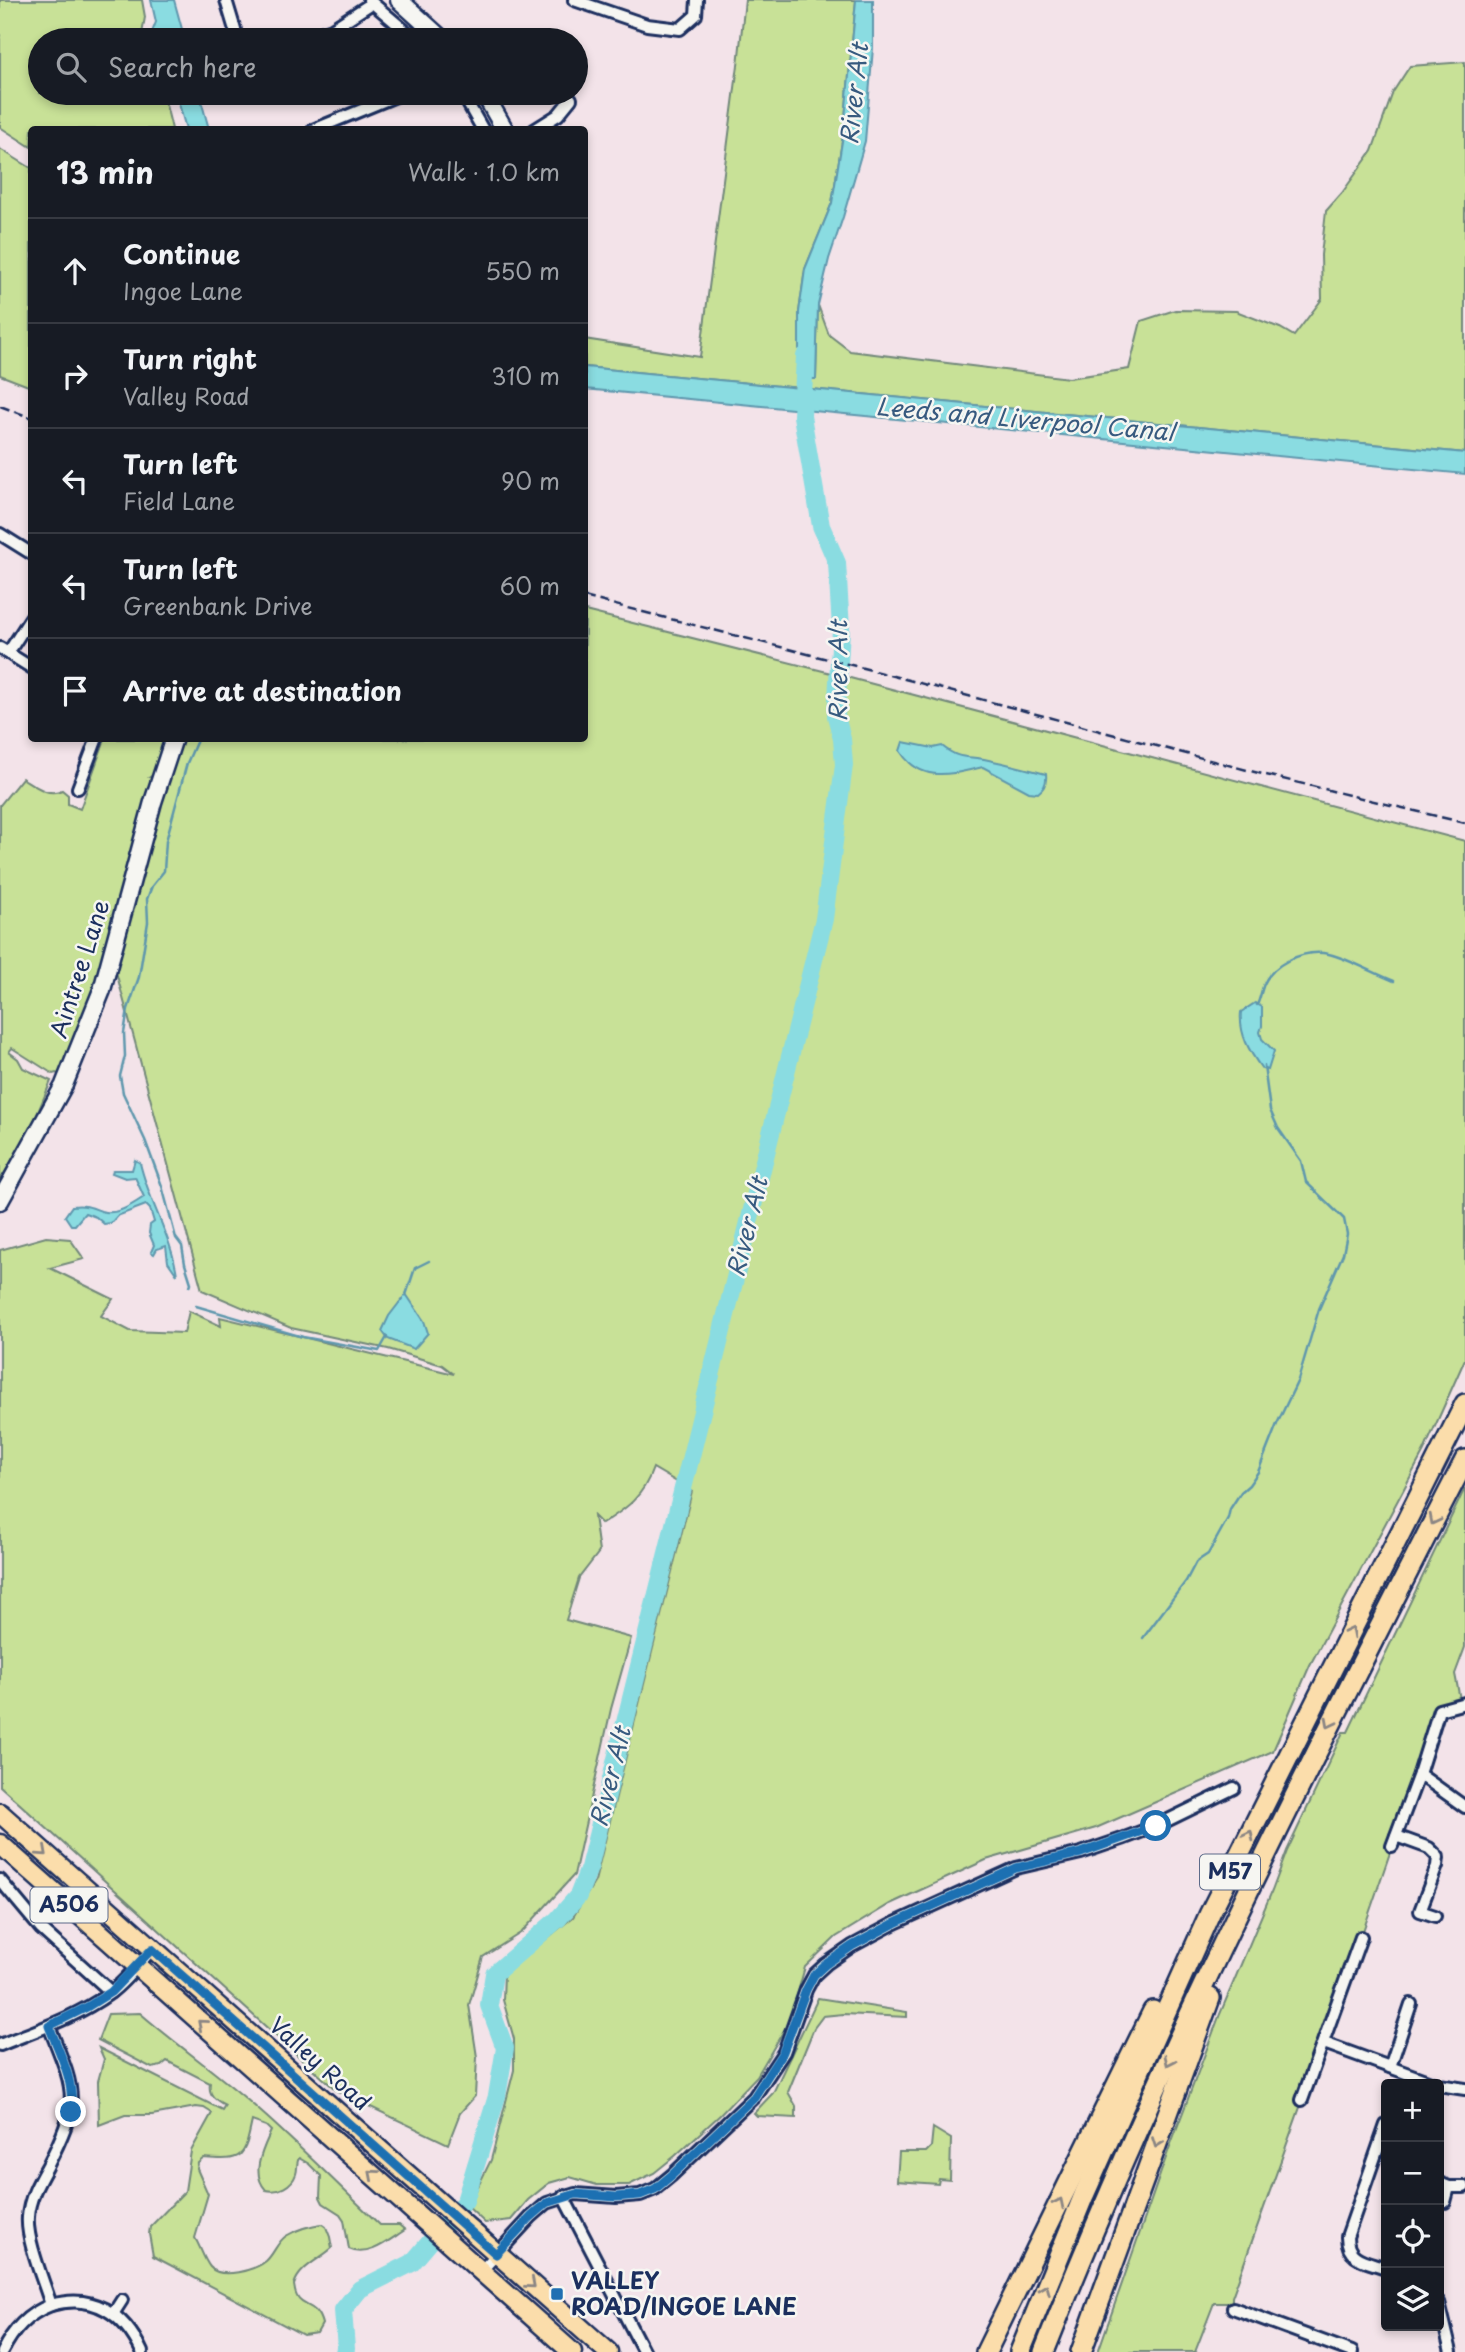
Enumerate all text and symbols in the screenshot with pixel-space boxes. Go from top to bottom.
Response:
search box [28,28,588,105]
water label: River Alt [830,39,877,146]
text: Search here [108,47,257,86]
icon: search [52,48,90,86]
text: 13 min [56,149,154,194]
text: Walk · 1.0 km [408,154,560,189]
text: Continue [123,234,240,273]
icon: ahead [56,252,94,290]
text: 550 m [485,253,560,288]
text: Ingoe Lane [123,273,243,308]
text: Turn right [123,339,257,378]
icon: right [56,357,94,395]
text: 310 m [491,358,560,393]
text: Valley Road [123,378,250,413]
water label: Leeds and Liverpool Canal [875,387,1179,449]
text: Turn left [123,444,238,483]
icon: left [56,462,94,500]
text: 90 m [501,463,560,498]
text: Field Lane [123,483,235,518]
text: Turn left [123,549,238,588]
icon: left [56,567,94,605]
text: 60 m [500,568,560,603]
text: Greenbank Drive [123,588,312,623]
water label: River Alt [819,617,855,722]
text: Arrive at destination [123,671,402,710]
icon: arrive [56,672,94,710]
street label: Aintree Lane [40,895,117,1042]
water label: River Alt [716,1170,776,1280]
one-way arrow [1429,1513,1442,1526]
one-way arrow [1342,1627,1356,1639]
one-way arrow [1325,1716,1339,1728]
water label: River Alt [579,1720,639,1830]
route start [1140,1810,1171,1841]
one-way arrow [1240,1830,1254,1842]
one-way arrow [35,1844,48,1856]
road number: M57 [1200,1854,1260,1890]
road number: A506 [31,1888,108,1923]
street label: Valley Road [262,2007,380,2118]
one-way arrow [197,2020,210,2032]
one-way arrow [1163,2054,1177,2066]
map controls [1381,2079,1444,2331]
button: + [1381,2079,1444,2142]
route end [55,2096,86,2127]
one-way arrow [1151,2136,1165,2148]
button: − [1381,2142,1444,2205]
one-way arrow [368,2170,381,2183]
one-way arrow [1050,2198,1064,2210]
button: locate [1381,2205,1444,2268]
place label: VALLEY ROAD/INGOE LANE [571,2262,797,2323]
button: layers [1381,2268,1444,2331]
one-way arrow [523,2276,536,2288]
one-way arrow [1037,2283,1051,2295]
marker: VALLEY ROAD/INGOE LANE [549,2286,565,2302]

